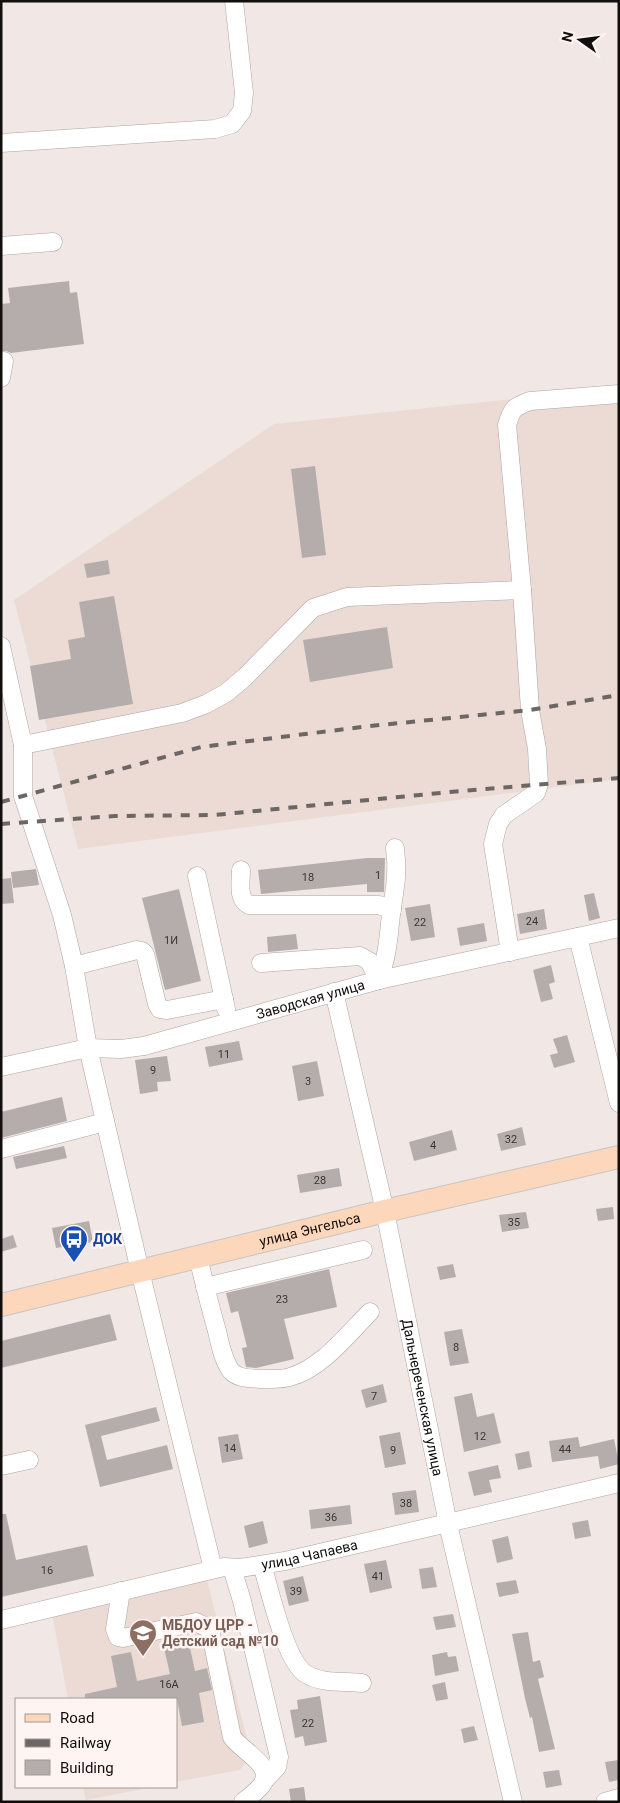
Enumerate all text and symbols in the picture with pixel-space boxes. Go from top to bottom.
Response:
north arrow [555,15,605,65]
text: N [558,30,576,44]
house number: 1 [375,869,381,882]
house number: 18 [302,871,314,884]
house number: 24 [526,915,538,928]
house number: 22 [414,916,426,929]
house number: 1И [164,934,178,947]
street label: Заводская улица [254,976,366,1022]
house number: 11 [218,1048,230,1061]
house number: 9 [150,1064,156,1077]
house number: 3 [305,1075,311,1088]
house number: 32 [505,1133,517,1146]
house number: 4 [430,1139,436,1152]
house number: 28 [314,1174,326,1187]
street label: улица Энгельса [258,1209,362,1249]
house number: 35 [508,1216,520,1229]
bus stop icon: ДОК [59,1224,89,1263]
place label: ДОК [93,1231,123,1247]
house number: 23 [276,1293,288,1306]
street label: Дальнереченская улица [399,1317,446,1477]
house number: 8 [453,1341,459,1354]
house number: 7 [371,1390,377,1403]
house number: 12 [474,1430,486,1443]
house number: 14 [224,1442,236,1455]
house number: 44 [559,1443,571,1456]
house number: 9 [390,1444,396,1457]
house number: 38 [400,1497,412,1510]
house number: 36 [325,1511,337,1524]
street label: улица Чапаева [260,1536,359,1573]
house number: 16 [41,1564,53,1577]
house number: 41 [372,1570,384,1583]
house number: 39 [290,1585,302,1598]
place label: МБДОУ ЦРР - Детский сад №10 [162,1617,278,1649]
school or university icon: МБДОУ ЦРР - Детский сад №10 [128,1618,158,1657]
house number: 16А [159,1678,180,1691]
legend [15,1698,178,1788]
text: Road [60,1709,94,1727]
house number: 22 [302,1717,314,1730]
text: Railway [60,1734,111,1752]
text: Building [60,1759,114,1777]

